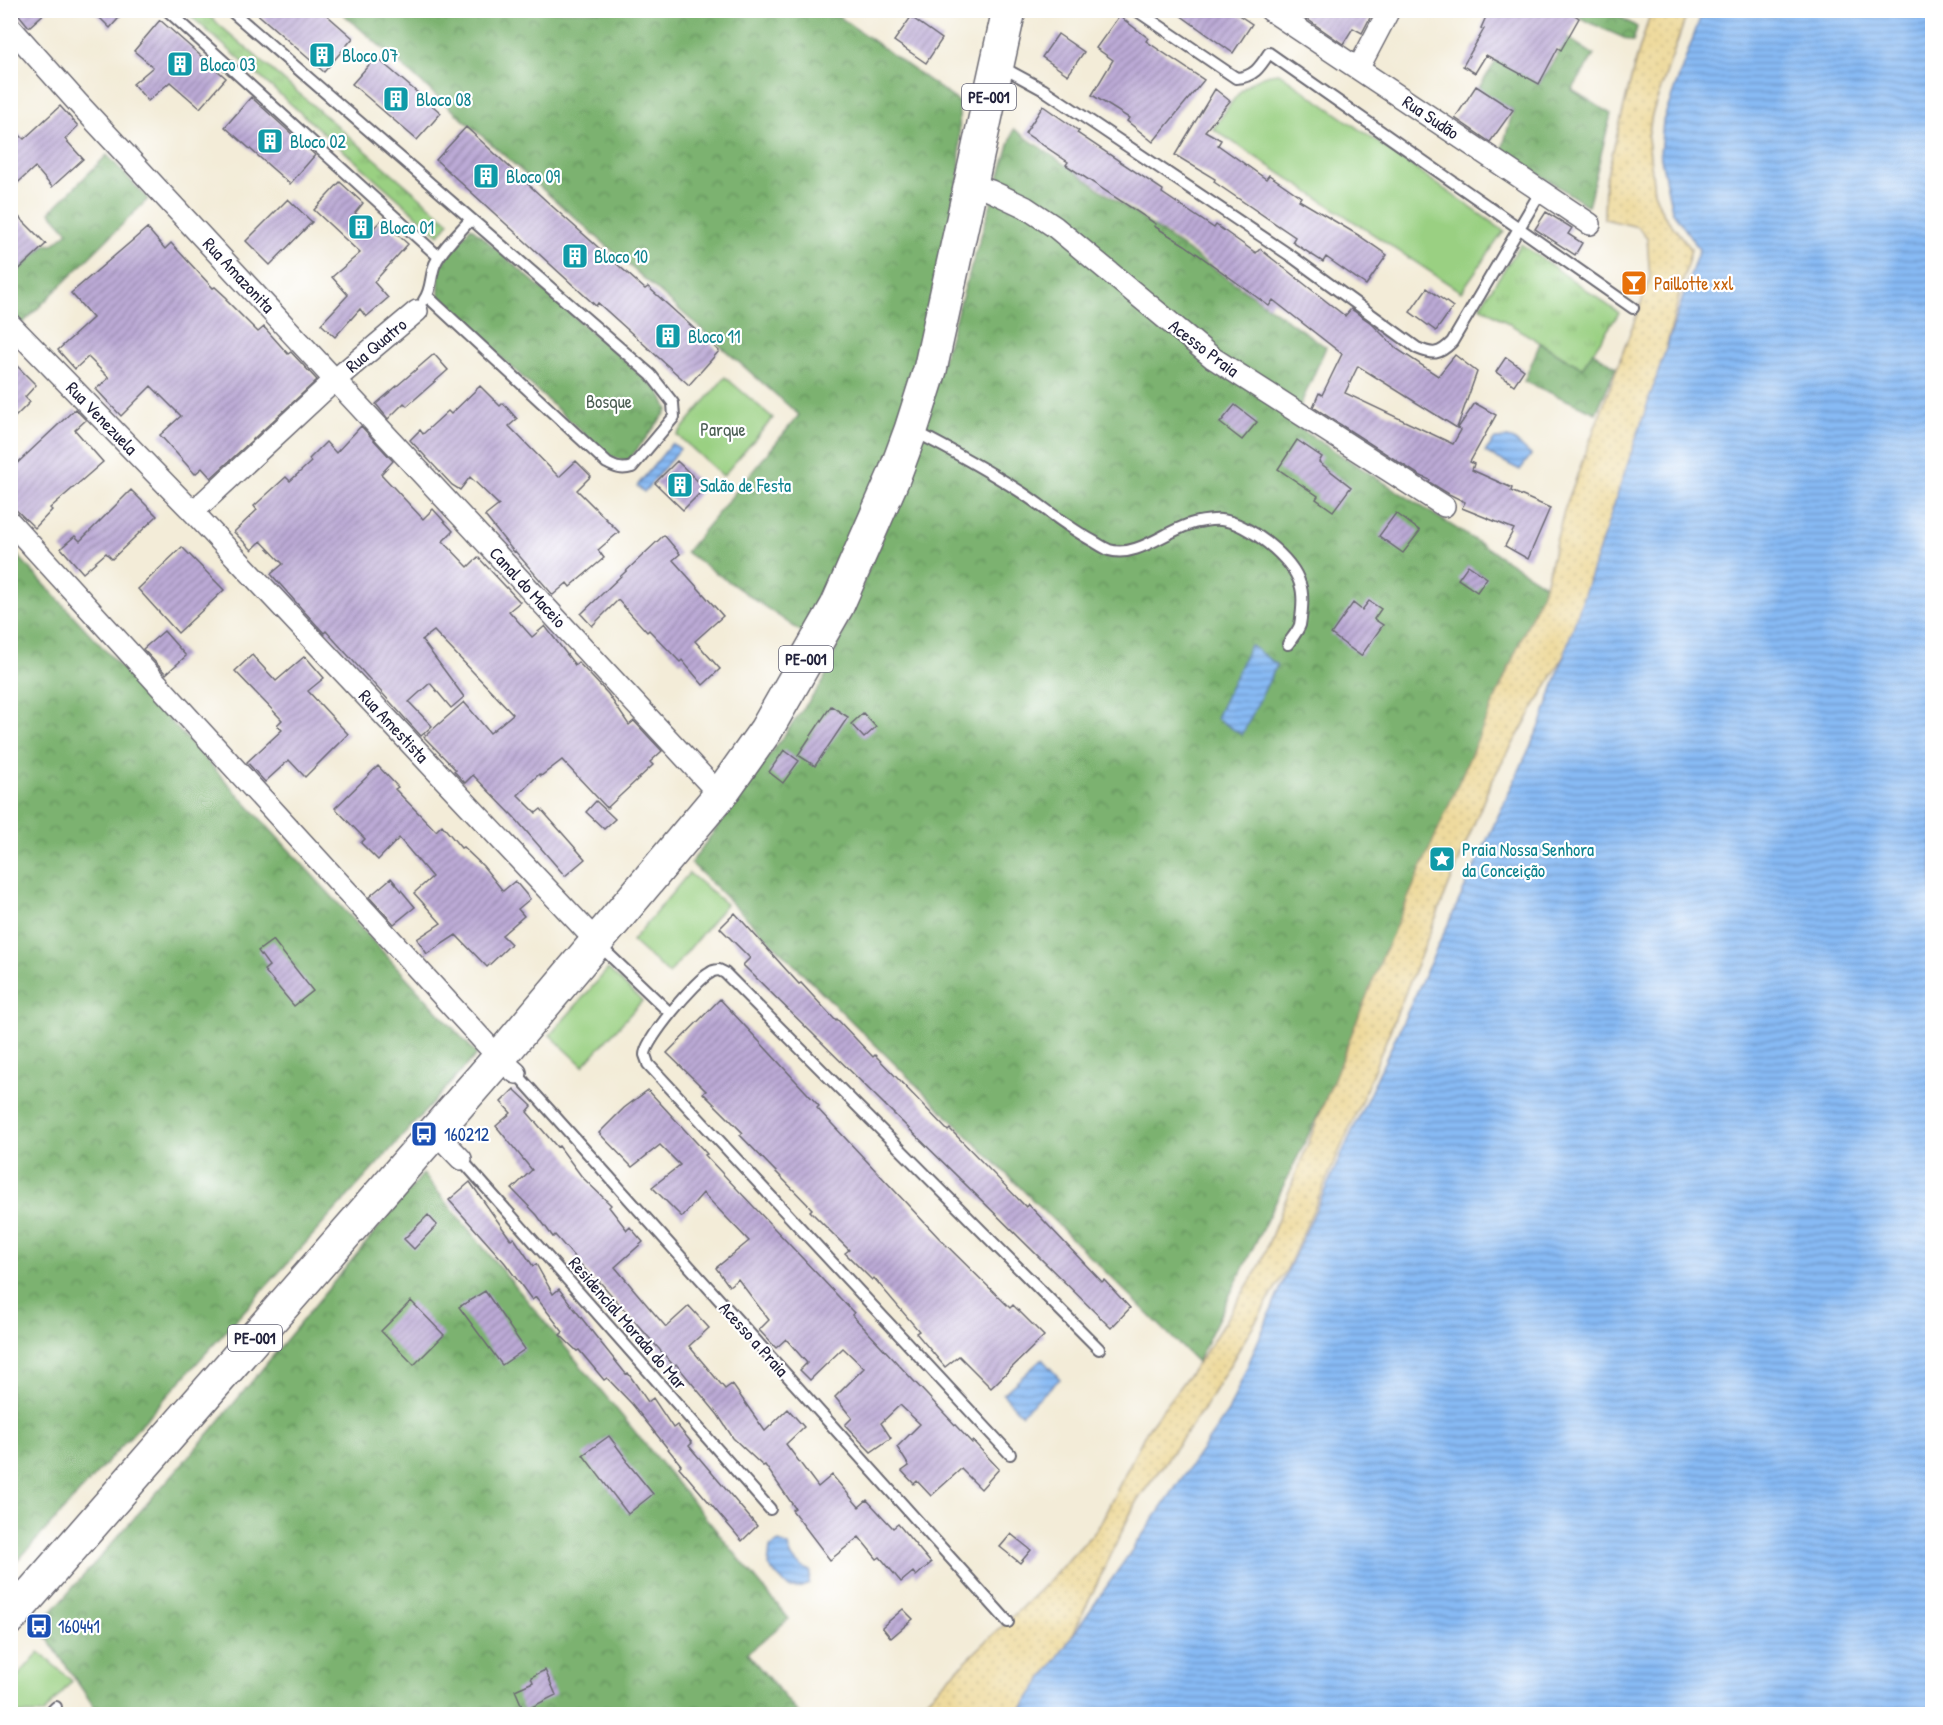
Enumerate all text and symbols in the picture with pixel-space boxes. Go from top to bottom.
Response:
building icon: Bloco 07 [307,40,337,70]
place label: Bloco 07 [342,43,399,68]
building icon: Bloco 03 [165,49,195,79]
place label: Bloco 03 [200,52,256,77]
building icon: Bloco 08 [381,84,411,114]
road number: PE-001 [962,84,1016,110]
place label: Bloco 08 [416,87,472,112]
street label: Rua Sudão [1398,89,1464,145]
building icon: Bloco 02 [255,126,285,156]
place label: Bloco 02 [290,129,347,154]
building icon: Bloco 09 [471,161,501,191]
place label: Bloco 09 [506,164,561,189]
building icon: Bloco 01 [346,212,376,242]
place label: Bloco 01 [380,215,434,240]
street label: Rua Amazonita [197,232,281,318]
building icon: Bloco 10 [560,241,590,271]
place label: Bloco 10 [594,244,648,269]
bar icon: Paillotte xxl [1619,268,1649,298]
place label: Paillotte xxl [1654,271,1734,296]
street label: Rua Quatro [340,312,412,378]
street label: Acesso Praia [1164,313,1244,383]
building icon: Bloco 11 [653,321,683,351]
place label: Bloco 11 [688,324,741,349]
street label: Rua Venezuela [61,376,143,460]
park label: Bosque [586,389,632,414]
park label: Parque [700,417,746,442]
building icon: Salão de Festa [665,470,695,500]
place label: Salão de Festa [700,473,791,498]
street label: Canal do Maceio [484,541,572,633]
road number: PE-001 [779,646,833,672]
street label: Rua Amestista [353,684,435,768]
place label: Praia Nossa Senhora da Conceição [1462,837,1594,883]
place icon: Praia Nossa Senhora da Conceição [1427,844,1457,874]
bus stop icon: 160212 [409,1119,439,1149]
place label: 160212 [444,1122,490,1147]
street label: Residencial Morada do Mar [563,1251,693,1395]
street label: Acesso a Praia [714,1296,794,1382]
road number: PE-001 [228,1325,282,1351]
bus stop icon: 160441 [24,1611,54,1641]
place label: 160441 [58,1614,100,1639]

